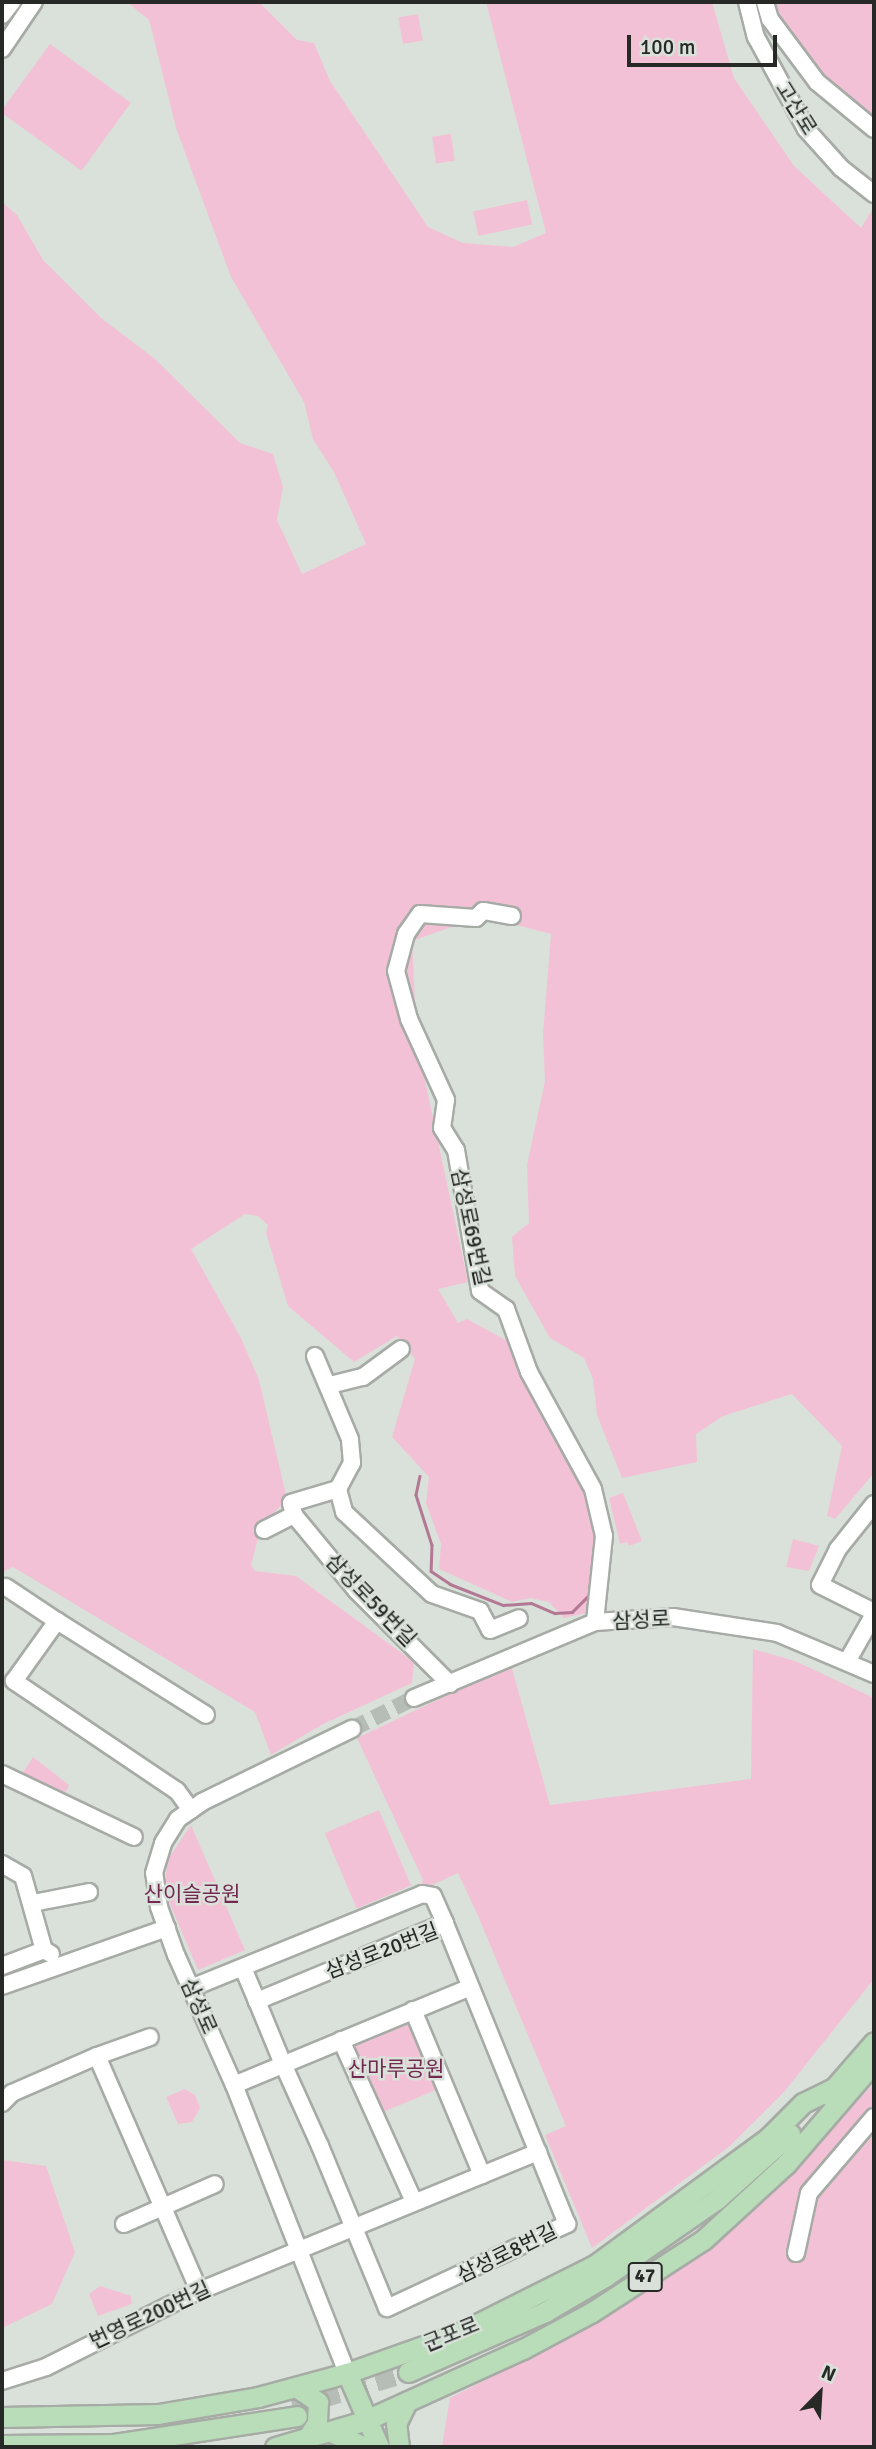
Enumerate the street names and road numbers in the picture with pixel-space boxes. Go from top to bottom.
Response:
street label: 고산로 [770,77,822,139]
street label: 삼성로69번길 [446,1166,496,1288]
street label: 삼성로59번길 [321,1548,421,1652]
street label: 삼성로 [611,1606,671,1634]
street label: 삼성로20번길 [322,1918,442,1984]
street label: 삼성로 [176,1974,222,2038]
street label: 삼성로8번길 [453,2218,561,2288]
road number: 47 [628,2262,662,2292]
street label: 번영로200번길 [85,2276,215,2354]
street label: 군포로 [419,2311,483,2357]

